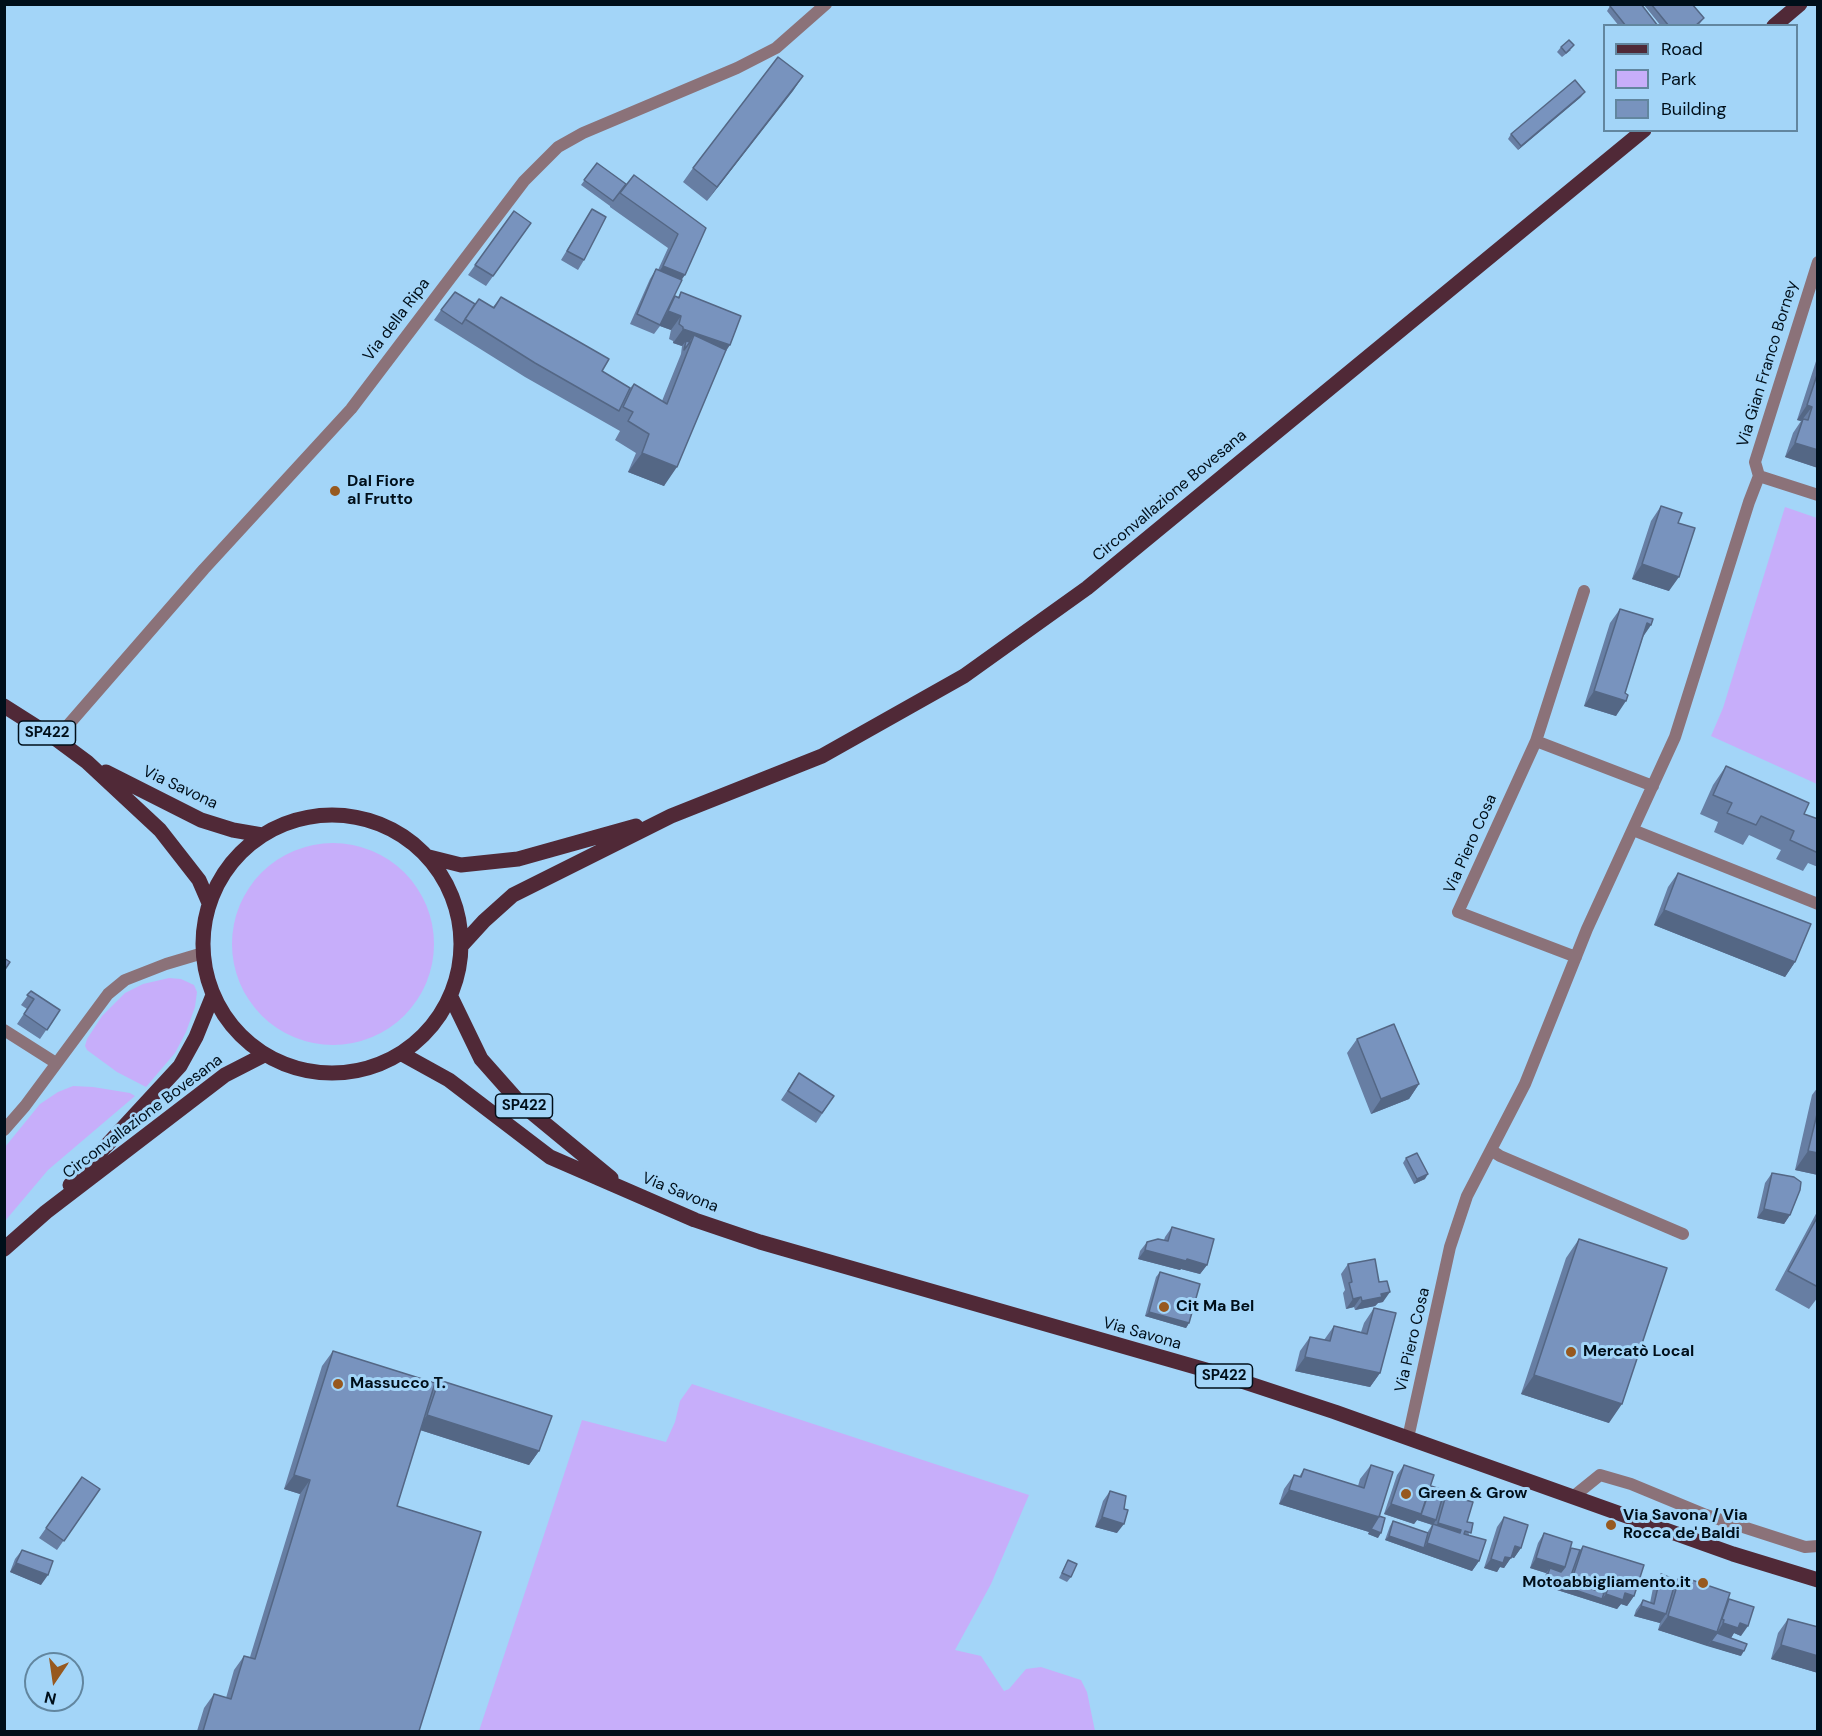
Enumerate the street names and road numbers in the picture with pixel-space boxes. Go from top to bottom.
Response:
street label: Via della Ripa [360,275,434,365]
street label: Via Gian Franco Borney [1734,279,1802,449]
street label: Circonvallazione Bovesana [1089,426,1251,566]
road number: SP422 [18,721,76,745]
street label: Via Savona [139,762,221,814]
street label: Via Piero Cosa [1441,791,1501,897]
street label: Circonvallazione Bovesana [59,1051,227,1183]
road number: SP422 [496,1094,552,1118]
street label: Via Savona [639,1169,721,1217]
street label: Via Piero Cosa [1392,1286,1434,1394]
street label: Via Savona [1101,1314,1183,1354]
road number: SP422 [1196,1364,1252,1388]

